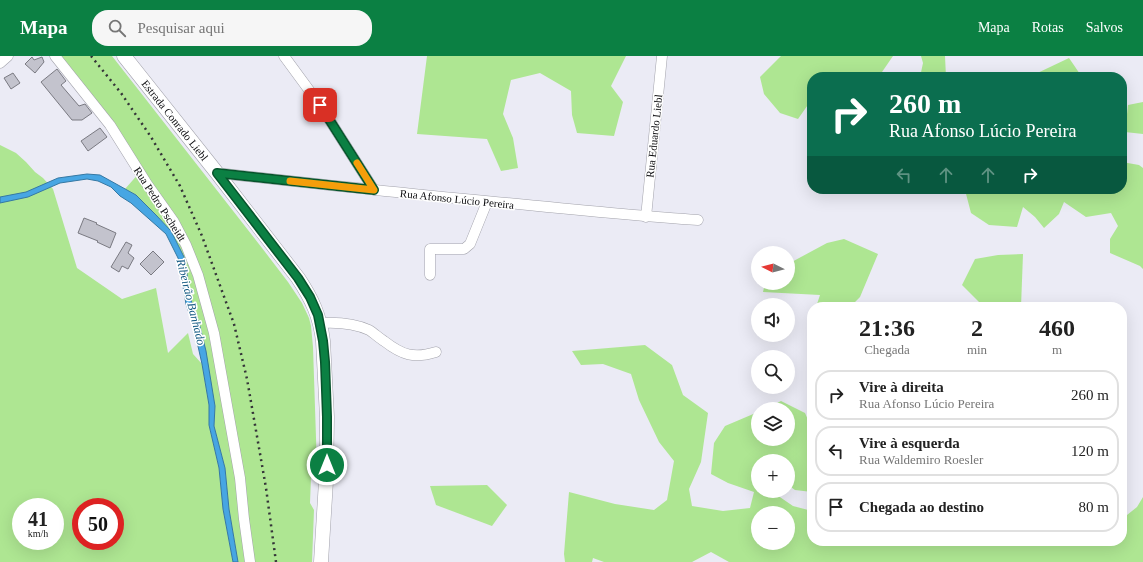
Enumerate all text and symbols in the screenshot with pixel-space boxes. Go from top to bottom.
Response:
search box [92,10,372,46]
text: Mapa [20,17,68,38]
icon: search [106,17,128,39]
text: Pesquisar aqui [138,20,225,36]
text: Mapa [978,20,1010,35]
text: Rotas [1032,20,1064,35]
text: Salvos [1086,20,1123,35]
street label: Estrada Conrado Liebl [139,77,211,163]
pin [303,88,337,122]
icon: right [823,88,875,140]
text: 260 m [889,88,961,119]
icon: arrive [309,94,331,116]
street label: Rua Eduardo Liebl [644,94,664,178]
text: Rua Afonso Lúcio Pereira [889,121,1076,141]
icon: left [893,164,915,186]
icon: ahead [935,164,957,186]
icon: ahead [977,164,999,186]
icon: right [1019,164,1041,186]
street label: Rua Pedro Pscheidt [132,165,188,243]
street label: Rua Afonso Lúcio Pereira [399,187,515,211]
north arrow [751,246,795,290]
map controls [751,246,795,550]
water label: Ribeirão Banhado [173,256,208,347]
button: sound [751,298,795,342]
text: 21:36 [859,315,915,341]
text: 2 [971,315,983,341]
text: 460 [1039,315,1075,341]
text: Chegada [864,342,910,357]
text: min [967,342,987,357]
text: m [1052,342,1062,357]
button: search [751,350,795,394]
text: Vire à direita [859,379,944,395]
icon: right [825,384,847,406]
text: 260 m [1071,387,1109,403]
text: Rua Afonso Lúcio Pereira [859,396,994,411]
button: layers [751,402,795,446]
text: Vire à esquerda [859,435,960,451]
icon: left [825,440,847,462]
text: 120 m [1071,443,1109,459]
position arrow [306,444,348,486]
text: Rua Waldemiro Roesler [859,452,983,467]
button: + [751,454,795,498]
icon: arrive [825,496,847,518]
speed limit sign: 50 [72,498,124,550]
text: Chegada ao destino [859,499,984,515]
text: 80 m [1079,499,1109,515]
button: − [751,506,795,550]
text: 41 [28,508,48,530]
text: km/h [28,528,48,539]

